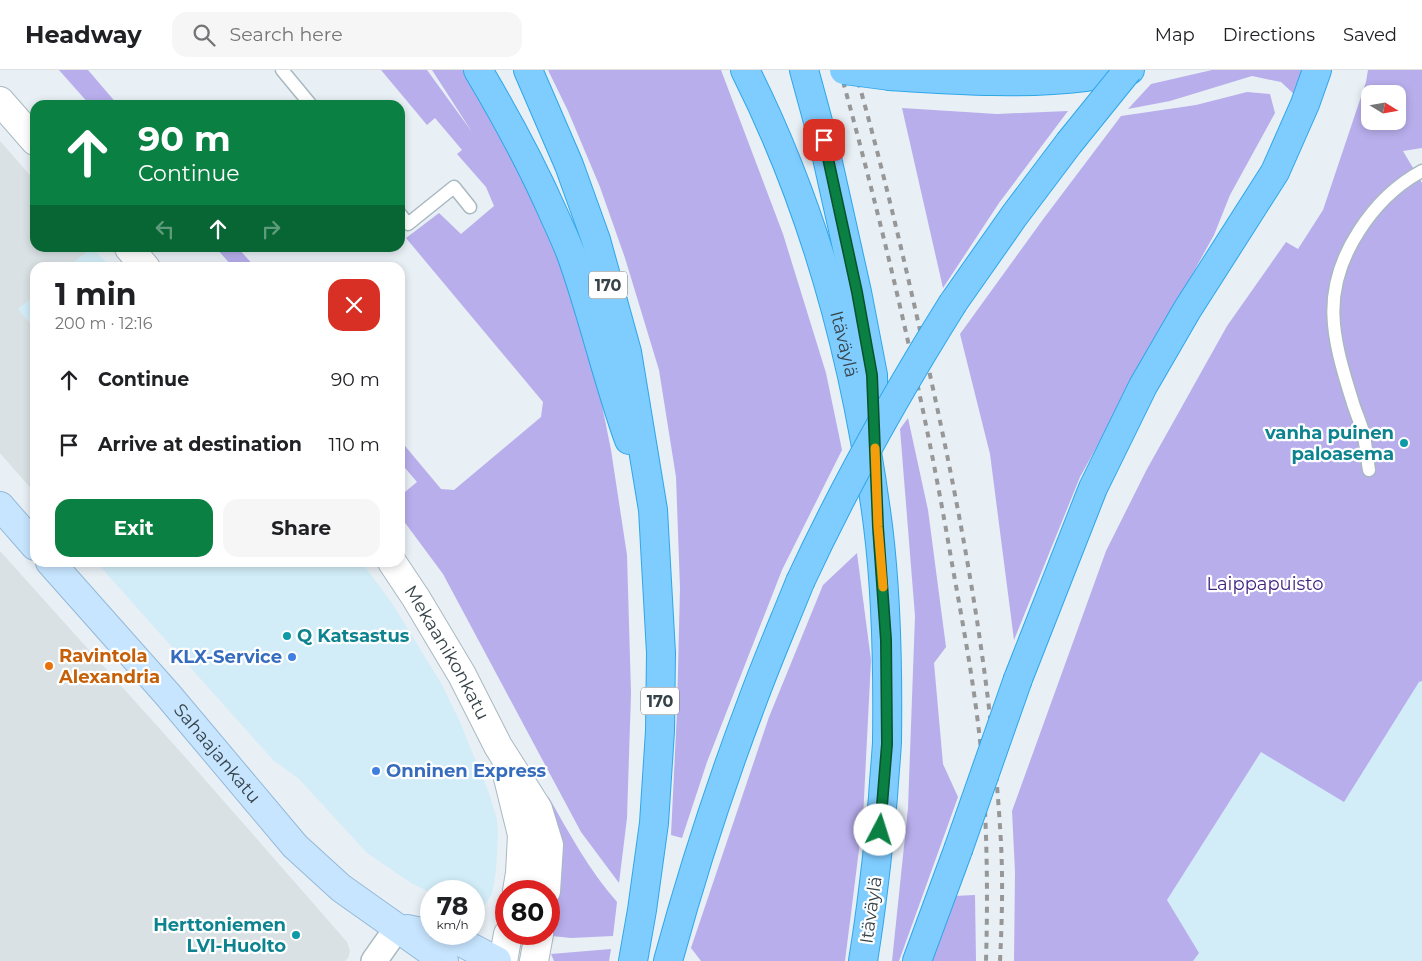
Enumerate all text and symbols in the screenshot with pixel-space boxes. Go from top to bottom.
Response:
search box [172,12,522,57]
text: Headway [25,20,142,49]
icon: search [190,21,218,49]
text: Search here [230,23,343,46]
text: Map [1155,24,1195,46]
text: Directions [1223,24,1315,46]
text: Saved [1343,24,1397,46]
north arrow [1361,85,1406,130]
map controls [1361,85,1406,130]
text: 90 m [138,117,231,160]
pin [803,119,845,161]
icon: ahead [55,120,120,185]
icon: arrive [810,126,838,154]
text: Continue [138,160,240,187]
icon: left [151,215,179,243]
icon: ahead [204,215,232,243]
icon: right [257,215,285,243]
road number: 170 [589,272,627,298]
text: 1 min [55,276,136,313]
button: close [328,279,380,331]
street label: Itäväylä [825,308,863,379]
text: 200 m · 12:16 [55,314,153,333]
icon: ahead [55,366,83,394]
text: Continue [98,368,189,391]
text: 90 m [331,368,380,391]
place label: vanha puinen paloasema [1264,422,1394,465]
icon: arrive [55,431,83,459]
text: Arrive at destination [98,433,302,456]
text: 110 m [329,433,380,456]
marker: vanha puinen paloasema [1398,437,1410,449]
button: Exit [55,499,213,557]
button: Share [223,499,380,557]
park label: Laippapuisto [1206,573,1324,595]
street label: Mekaanikonkatu [400,581,494,723]
place label: Q Katsastus [297,625,410,647]
marker: Q Katsastus [281,630,293,642]
place label: Ravintola Alexandria [58,645,160,688]
place label: KLX-Service [170,646,282,668]
marker: KLX-Service [286,651,298,663]
marker: Ravintola Alexandria [43,660,55,672]
road number: 170 [641,688,679,714]
street label: Sahaajankatu [169,699,265,808]
place label: Onninen Express [386,760,546,782]
marker: Onninen Express [370,765,382,777]
position arrow [853,803,905,855]
street label: Itäväylä [855,875,887,945]
speed limit sign: 80 [495,880,560,945]
text: 78 [437,891,468,921]
place label: Herttoniemen LVI-Huolto [153,914,286,957]
text: km/h [436,917,469,932]
marker: Herttoniemen LVI-Huolto [290,929,302,941]

